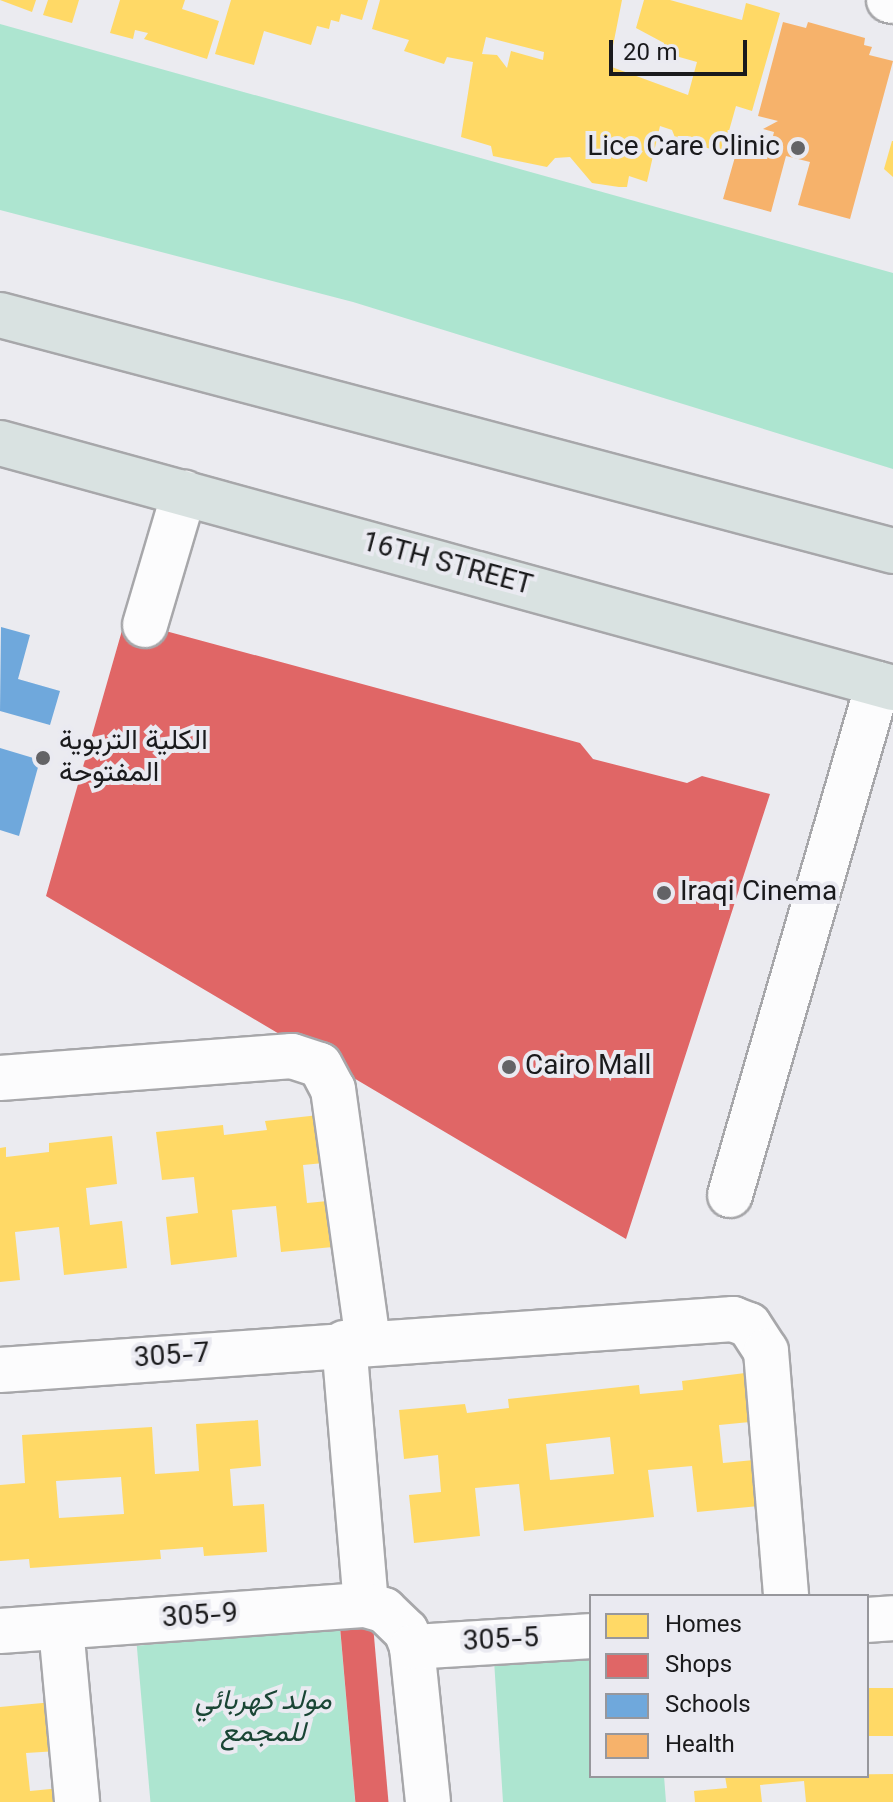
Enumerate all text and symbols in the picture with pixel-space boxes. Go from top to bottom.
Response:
scale bar [613,24,751,74]
text: 20 m [623,35,677,73]
place label: Lice Care Clinic [587,131,780,165]
marker: Lice Care Clinic [787,137,809,159]
street label: 16TH STREET [358,526,536,604]
place label: الكلية التربوية المفتوحة [59,725,208,791]
marker: الكلية التربوية المفتوحة [34,749,52,767]
place label: Iraqi Cinema [680,876,837,910]
marker: Iraqi Cinema [655,884,673,902]
place label: Cairo Mall [525,1050,651,1084]
marker: Cairo Mall [500,1058,518,1076]
street label: 305-7 [133,1338,211,1376]
legend [589,1594,869,1778]
street label: 305-9 [161,1598,239,1636]
text: Homes [665,1607,742,1645]
street label: 305-5 [462,1622,540,1660]
text: Shops [665,1647,732,1685]
park label: مولد كهربائي للمجمع [195,1685,331,1751]
text: Schools [665,1687,751,1725]
text: Health [665,1727,735,1765]

